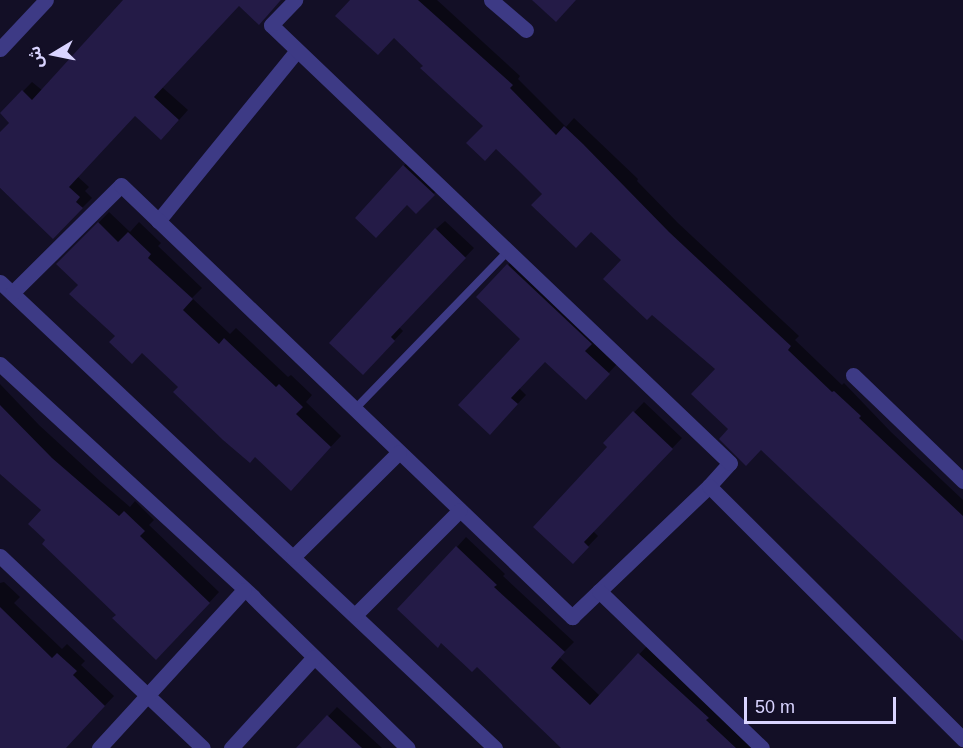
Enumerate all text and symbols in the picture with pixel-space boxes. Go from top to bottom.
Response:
north arrow [24,24,84,84]
text: ش [26,45,46,69]
scale bar [747,685,898,723]
text: 50 m [755,697,795,717]

